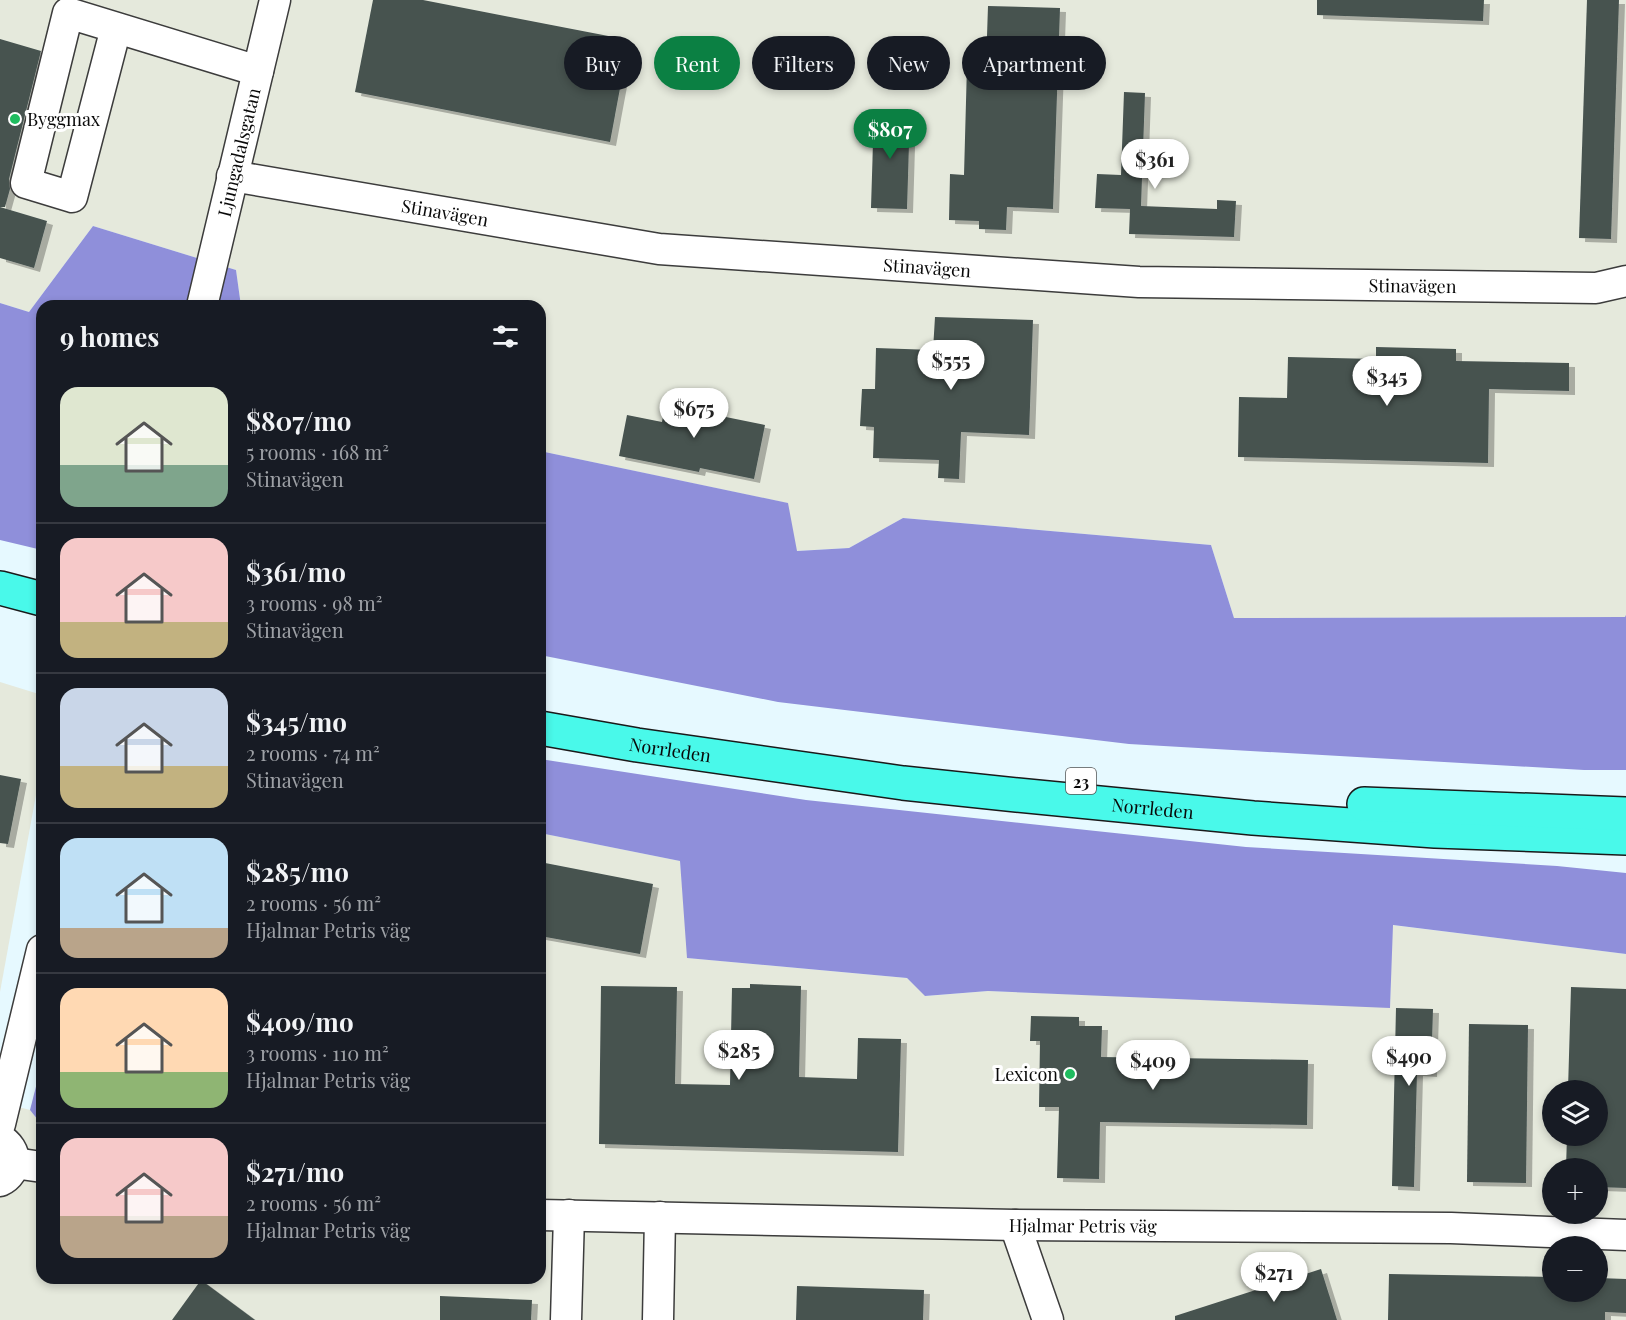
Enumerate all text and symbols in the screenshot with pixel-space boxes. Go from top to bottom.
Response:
chip: Buy [564,36,642,90]
chip: Rent [654,36,740,90]
chip: Filters [752,36,855,90]
chip: New [867,36,950,90]
chip: Apartment [962,36,1106,90]
street label: Ljungadalsgatan [212,85,266,219]
place label: Byggmax [27,107,101,131]
pin: $807 [854,109,926,160]
marker: Byggmax [8,112,22,126]
text: $807 [868,115,912,142]
pin: $361 [1119,139,1191,190]
text: $361 [1135,145,1175,172]
street label: Stinavägen [400,193,490,232]
street label: Stinavägen [883,252,972,282]
street label: Stinavägen [1369,273,1457,298]
text: 9 homes [60,319,159,354]
icon: filters [489,320,522,353]
pin: $555 [915,340,987,391]
text: $555 [931,346,971,373]
pin: $345 [1351,356,1423,407]
text: $345 [1367,362,1407,389]
pin: $675 [658,388,730,439]
text: $675 [674,394,714,421]
text: $807/mo [246,403,352,438]
icon: home [108,411,180,483]
text: 5 rooms · 168 m² [246,438,389,465]
text: Stinavägen [246,465,344,492]
text: $361/mo [246,554,346,589]
icon: home [108,562,180,634]
text: 3 rooms · 98 m² [246,589,382,616]
text: Stinavägen [246,616,344,643]
text: $345/mo [246,704,347,739]
icon: home [108,712,180,784]
street label: Norrleden [627,732,713,767]
text: 2 rooms · 74 m² [246,739,380,766]
text: Stinavägen [246,766,344,793]
road number: 23 [1066,768,1096,794]
street label: Norrleden [1110,792,1195,824]
text: $285/mo [246,854,349,889]
icon: home [108,862,180,934]
text: 2 rooms · 56 m² [246,889,381,916]
text: Hjalmar Petris väg [246,916,410,943]
text: $409/mo [246,1004,354,1039]
icon: home [108,1012,180,1084]
pin: $285 [703,1030,775,1081]
text: $285 [718,1036,760,1063]
pin: $490 [1373,1036,1445,1087]
text: 3 rooms · 110 m² [246,1039,389,1066]
pin: $409 [1117,1040,1189,1091]
text: $490 [1386,1042,1432,1069]
text: $409 [1130,1046,1176,1073]
place label: Lexicon [995,1062,1058,1086]
text: Hjalmar Petris väg [246,1066,410,1093]
marker: Lexicon [1063,1067,1077,1081]
map controls [1542,1080,1608,1302]
button: layers [1542,1080,1608,1146]
text: $271/mo [246,1154,344,1189]
button: + [1542,1158,1608,1224]
icon: home [108,1162,180,1234]
text: 2 rooms · 56 m² [246,1189,381,1216]
street label: Hjalmar Petris väg [1009,1213,1157,1238]
text: Hjalmar Petris väg [246,1216,410,1243]
button: − [1542,1236,1608,1302]
pin: $271 [1238,1252,1310,1303]
text: $271 [1255,1258,1293,1285]

